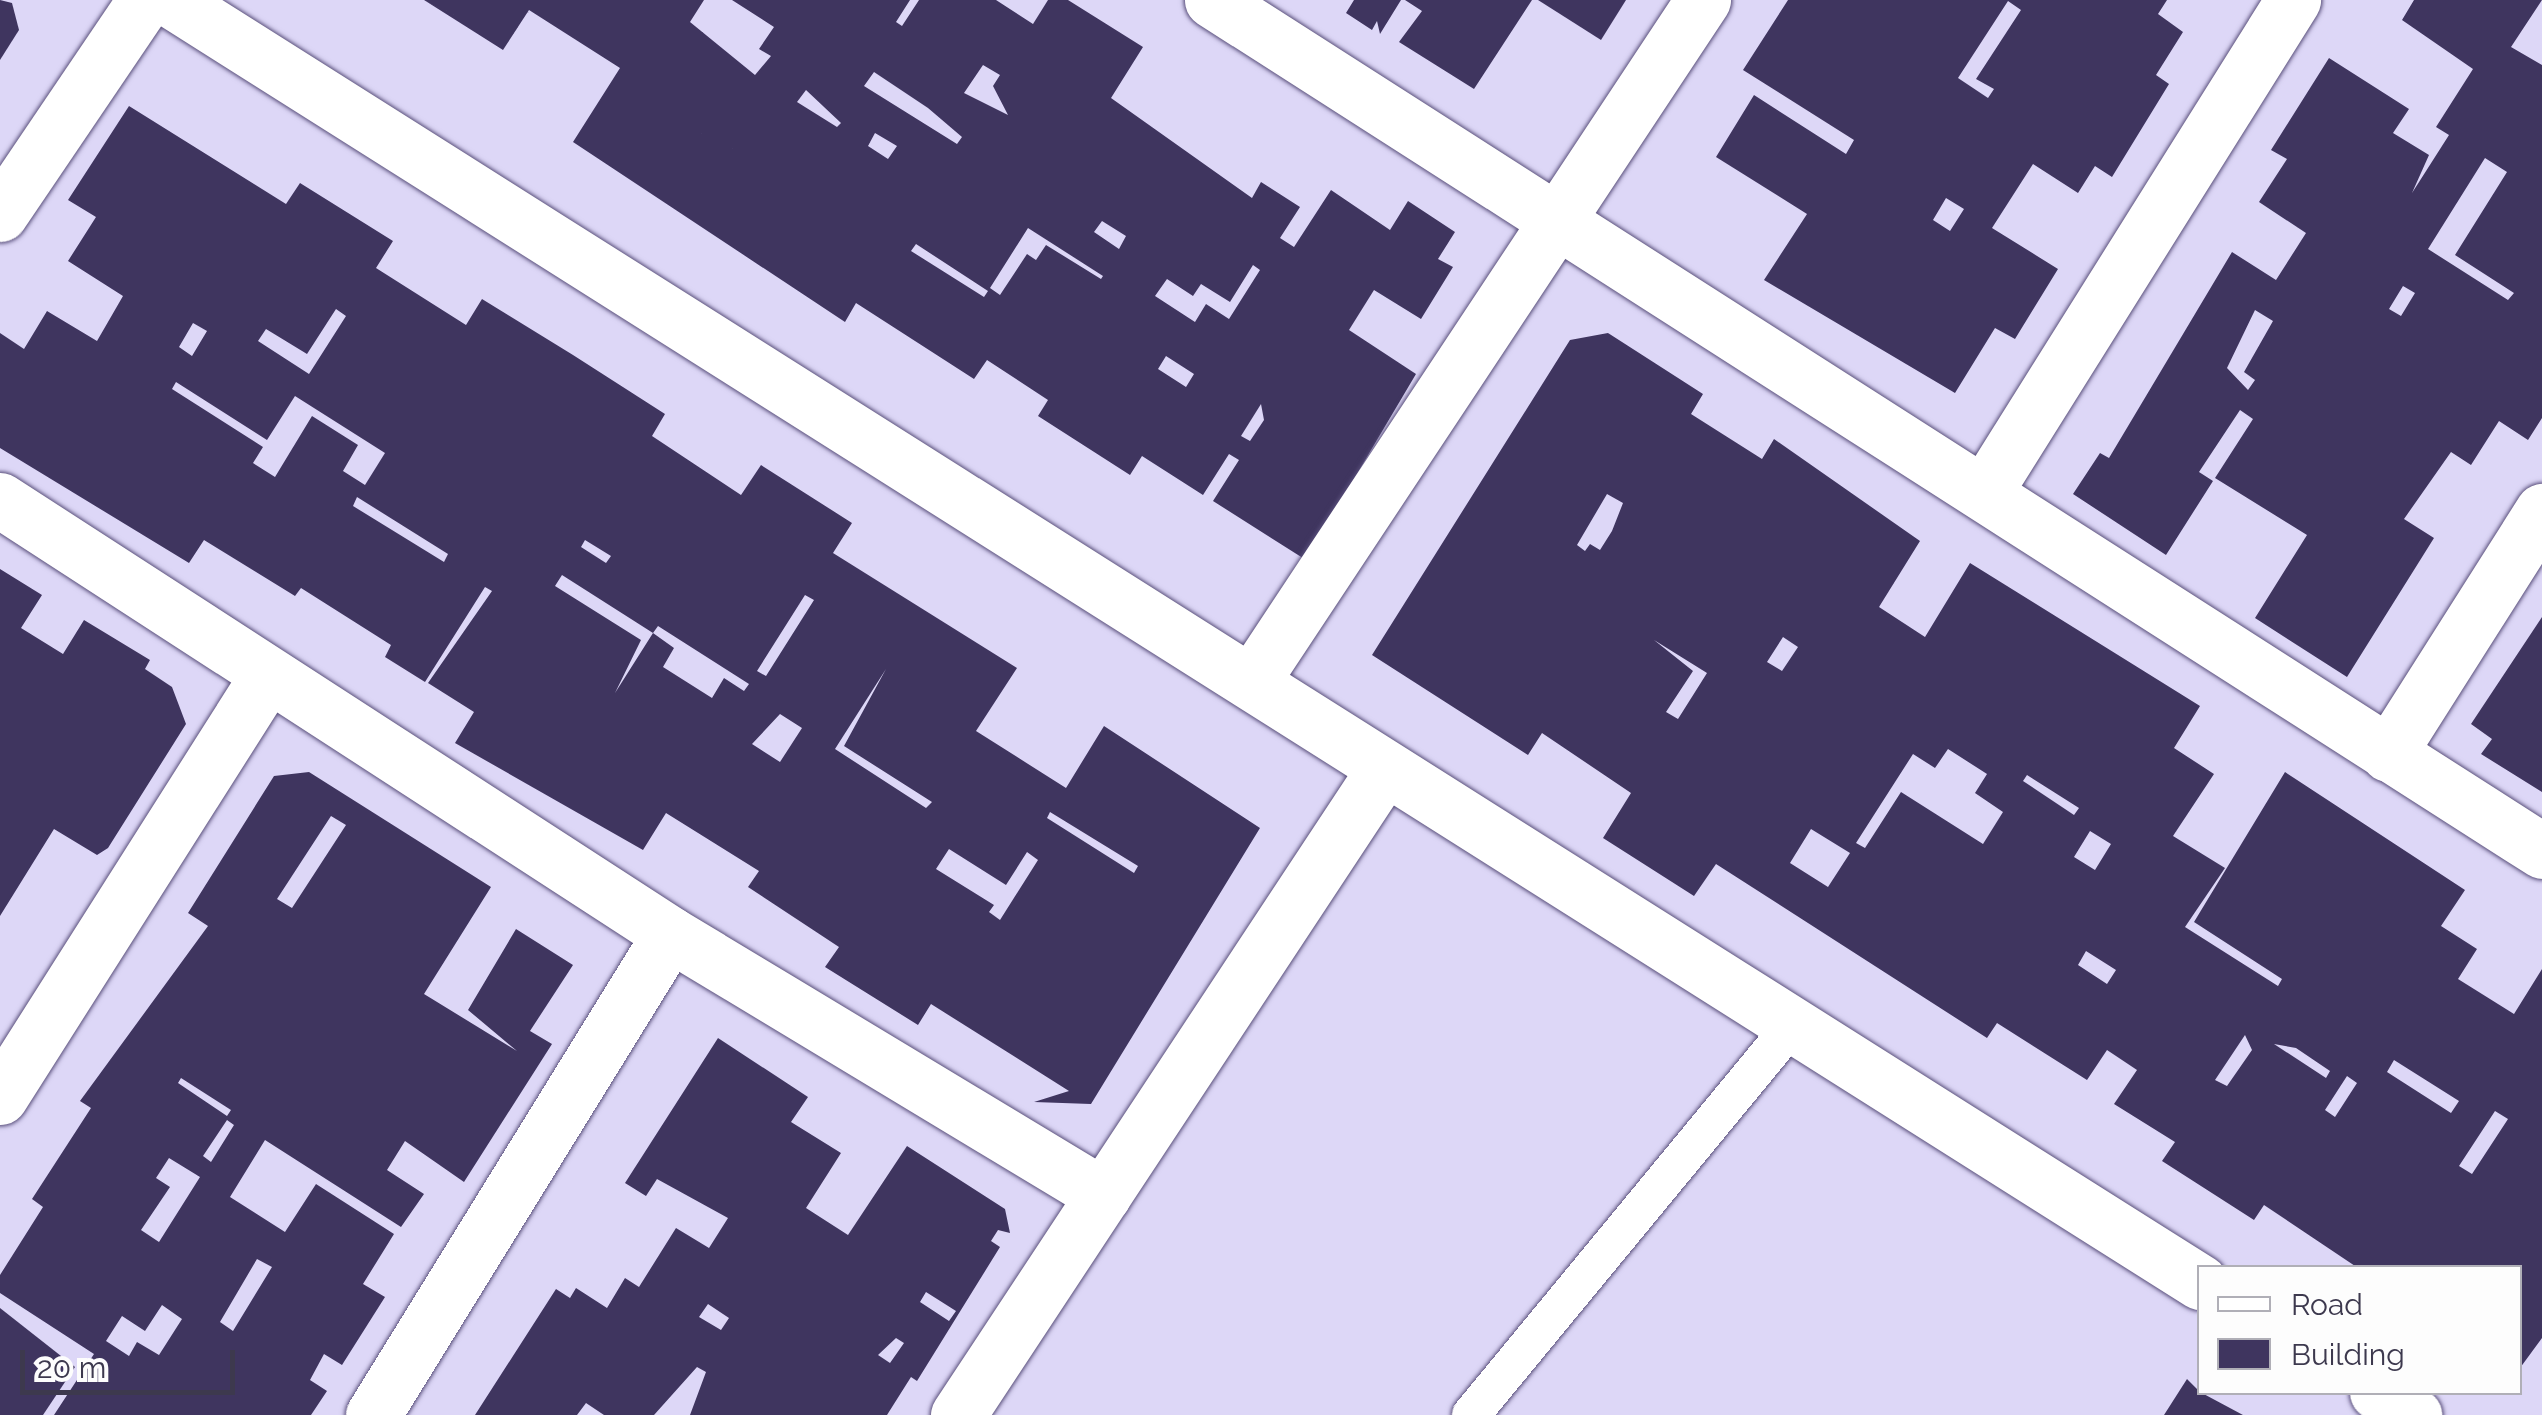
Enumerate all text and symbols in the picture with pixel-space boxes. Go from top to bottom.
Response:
legend [2197,1265,2522,1395]
text: Road [2291,1287,2363,1322]
scale bar [25,1330,240,1392]
text: Building [2291,1337,2405,1372]
text: 20 m [37,1350,106,1385]

